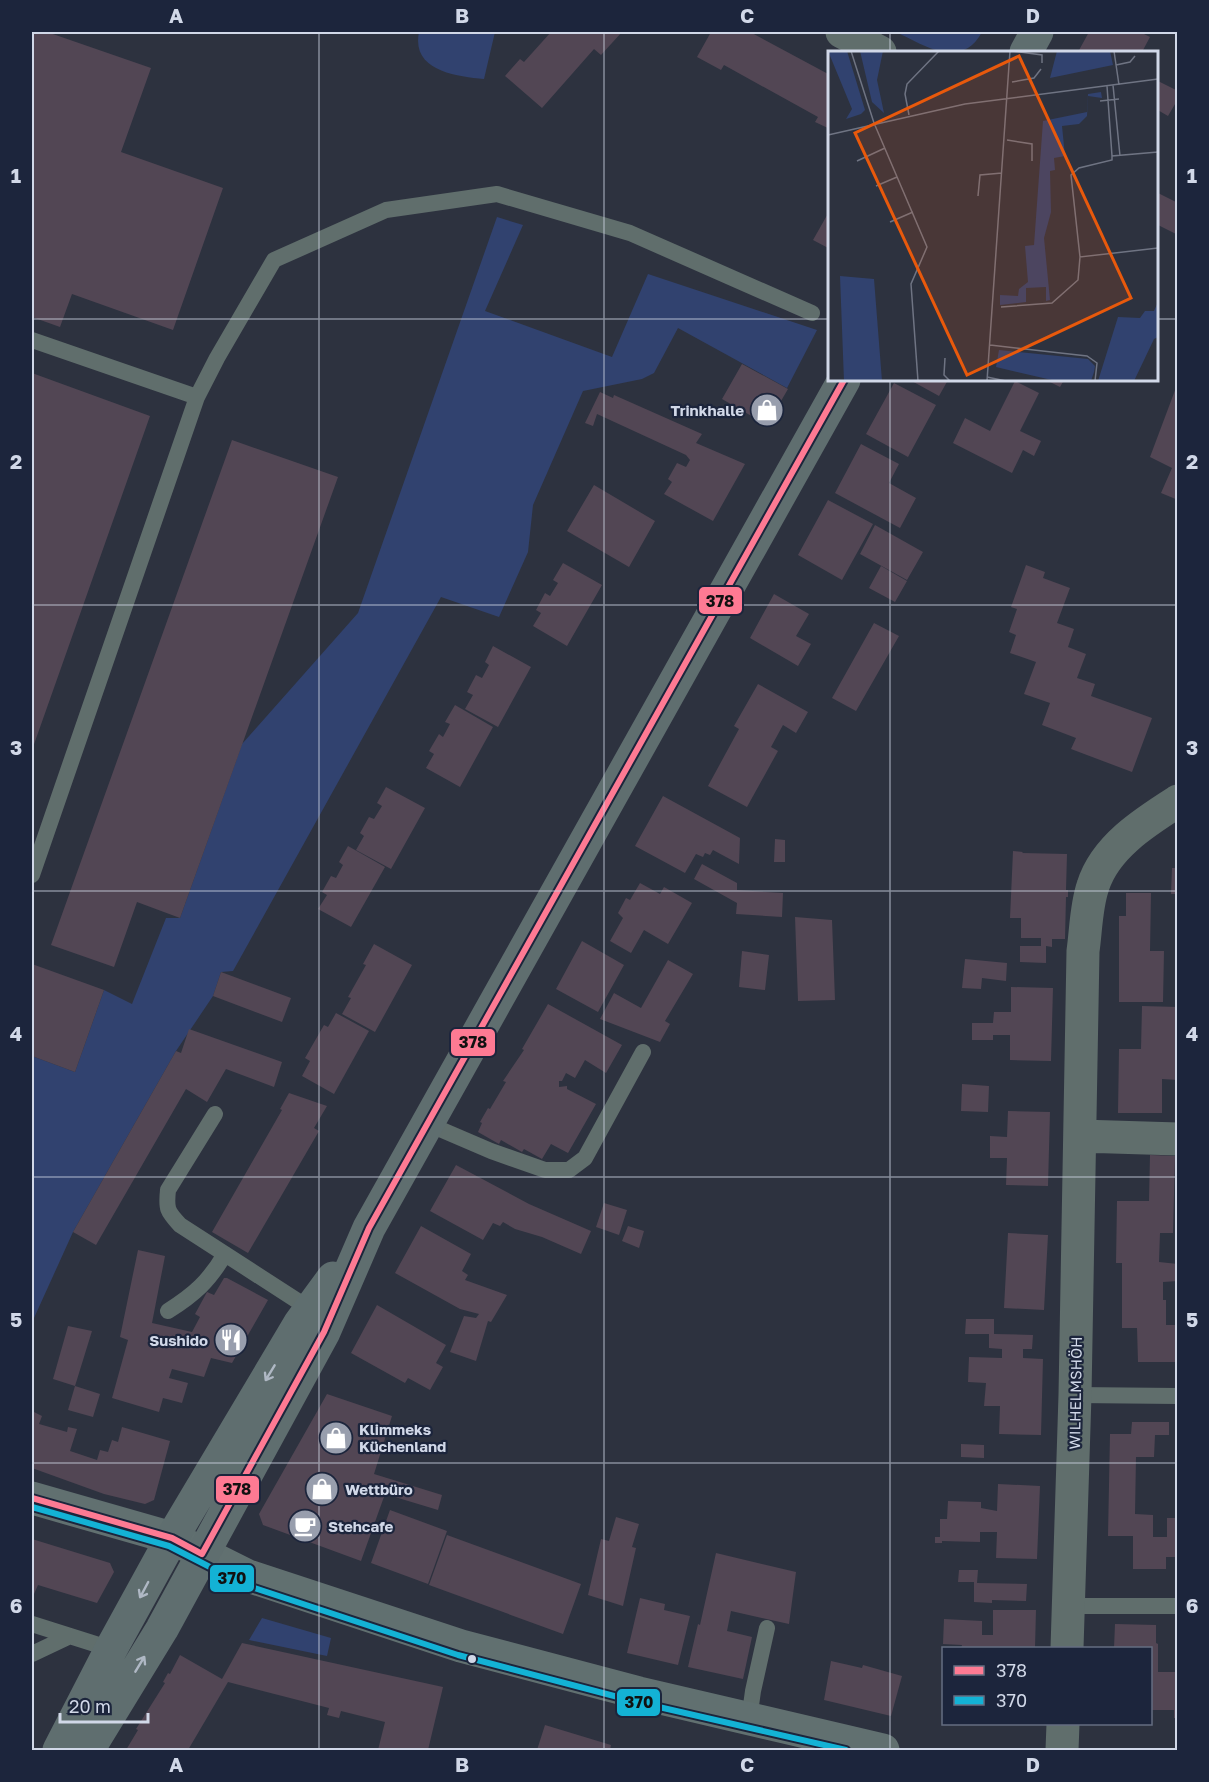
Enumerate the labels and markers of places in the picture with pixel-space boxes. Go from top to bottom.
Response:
shop icon: Trinkhalle [749,392,785,428]
place label: Trinkhalle [671,401,744,419]
restaurant icon: Sushido [213,1322,249,1358]
place label: Sushido [149,1331,208,1349]
shop icon: Klimmeks Küchenland [318,1420,354,1456]
place label: Klimmeks Küchenland [359,1420,446,1455]
shop icon: Wettbüro [304,1471,340,1507]
place label: Wettbüro [345,1480,413,1498]
cafe icon: Stehcafe [287,1508,323,1544]
place label: Stehcafe [328,1517,394,1535]
unlabelled marker [466,1653,478,1665]

